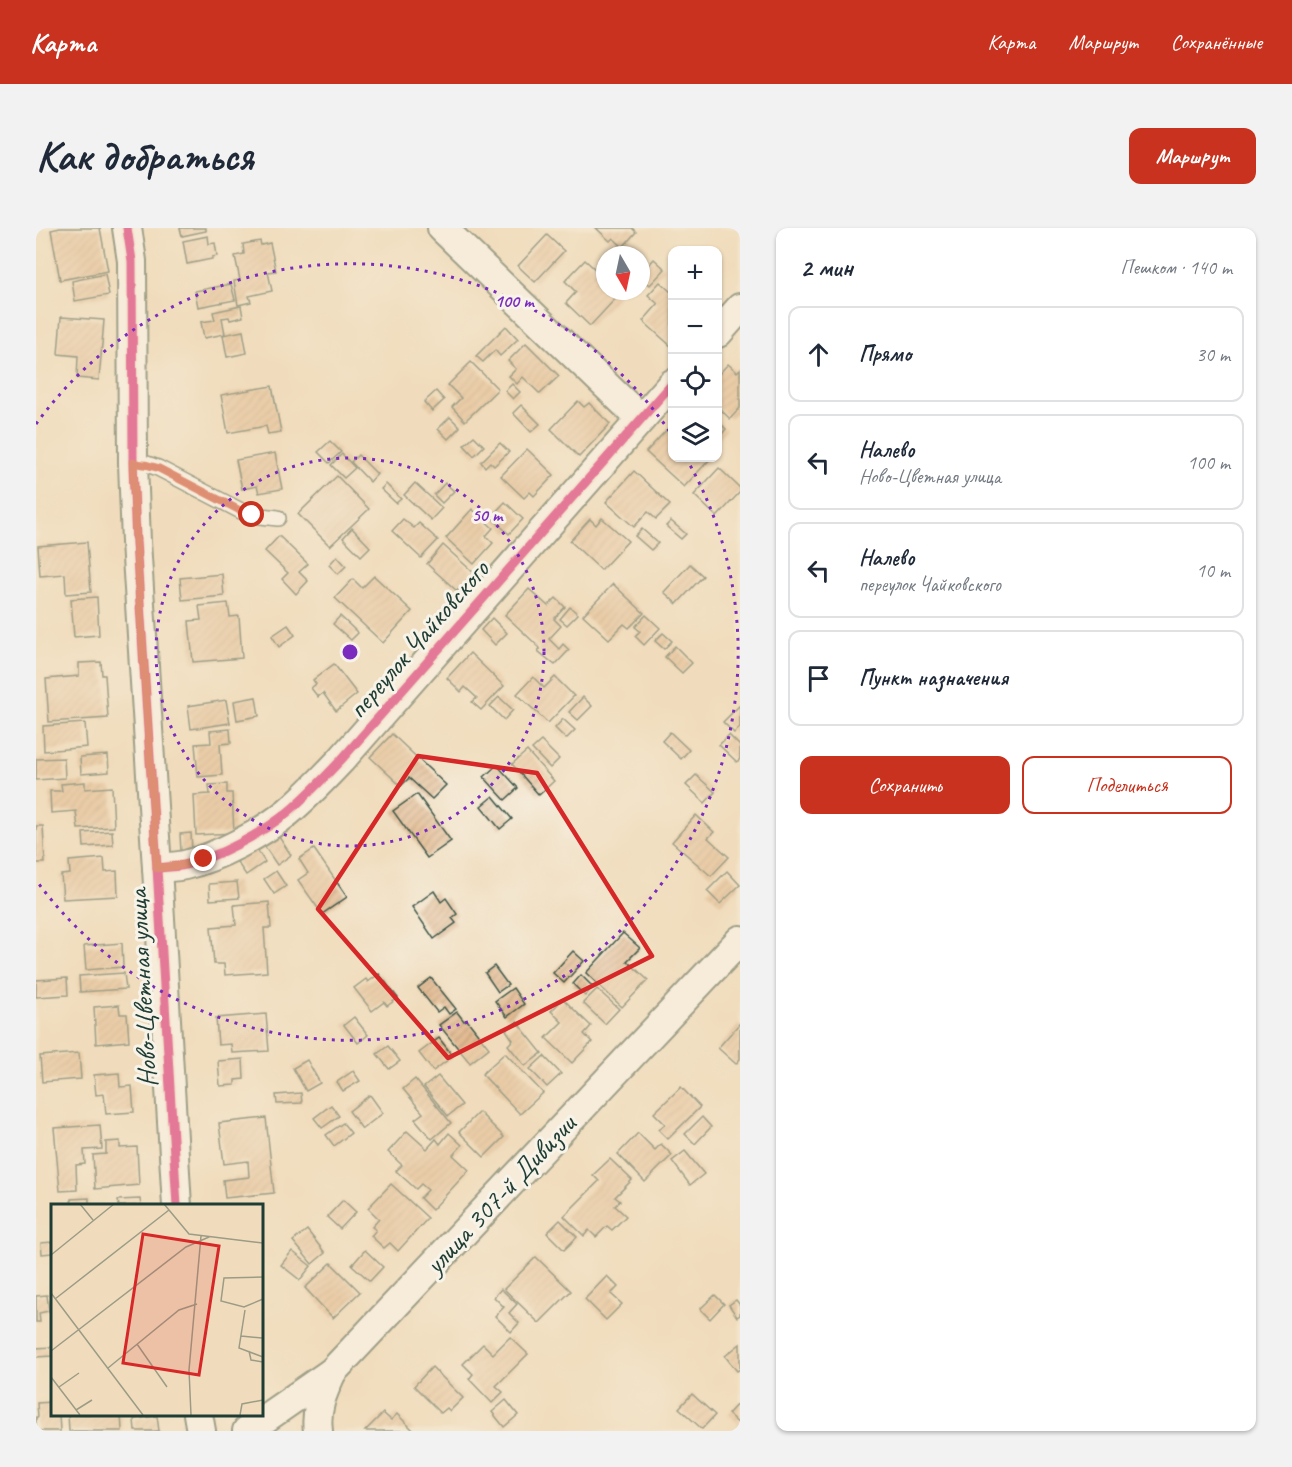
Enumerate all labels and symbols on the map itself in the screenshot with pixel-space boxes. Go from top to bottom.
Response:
north arrow [596,246,650,300]
text: 100 m [495,290,535,312]
route start [238,501,264,527]
text: 50 m [472,504,504,526]
street label: переулок Чайковского [340,551,498,725]
centre of rings [340,642,360,662]
route end [190,845,216,871]
street label: Ново-Цветная улица [119,885,165,1088]
street label: улица 307-й Дивизии [416,1106,584,1283]
inset map [51,1204,262,1416]

